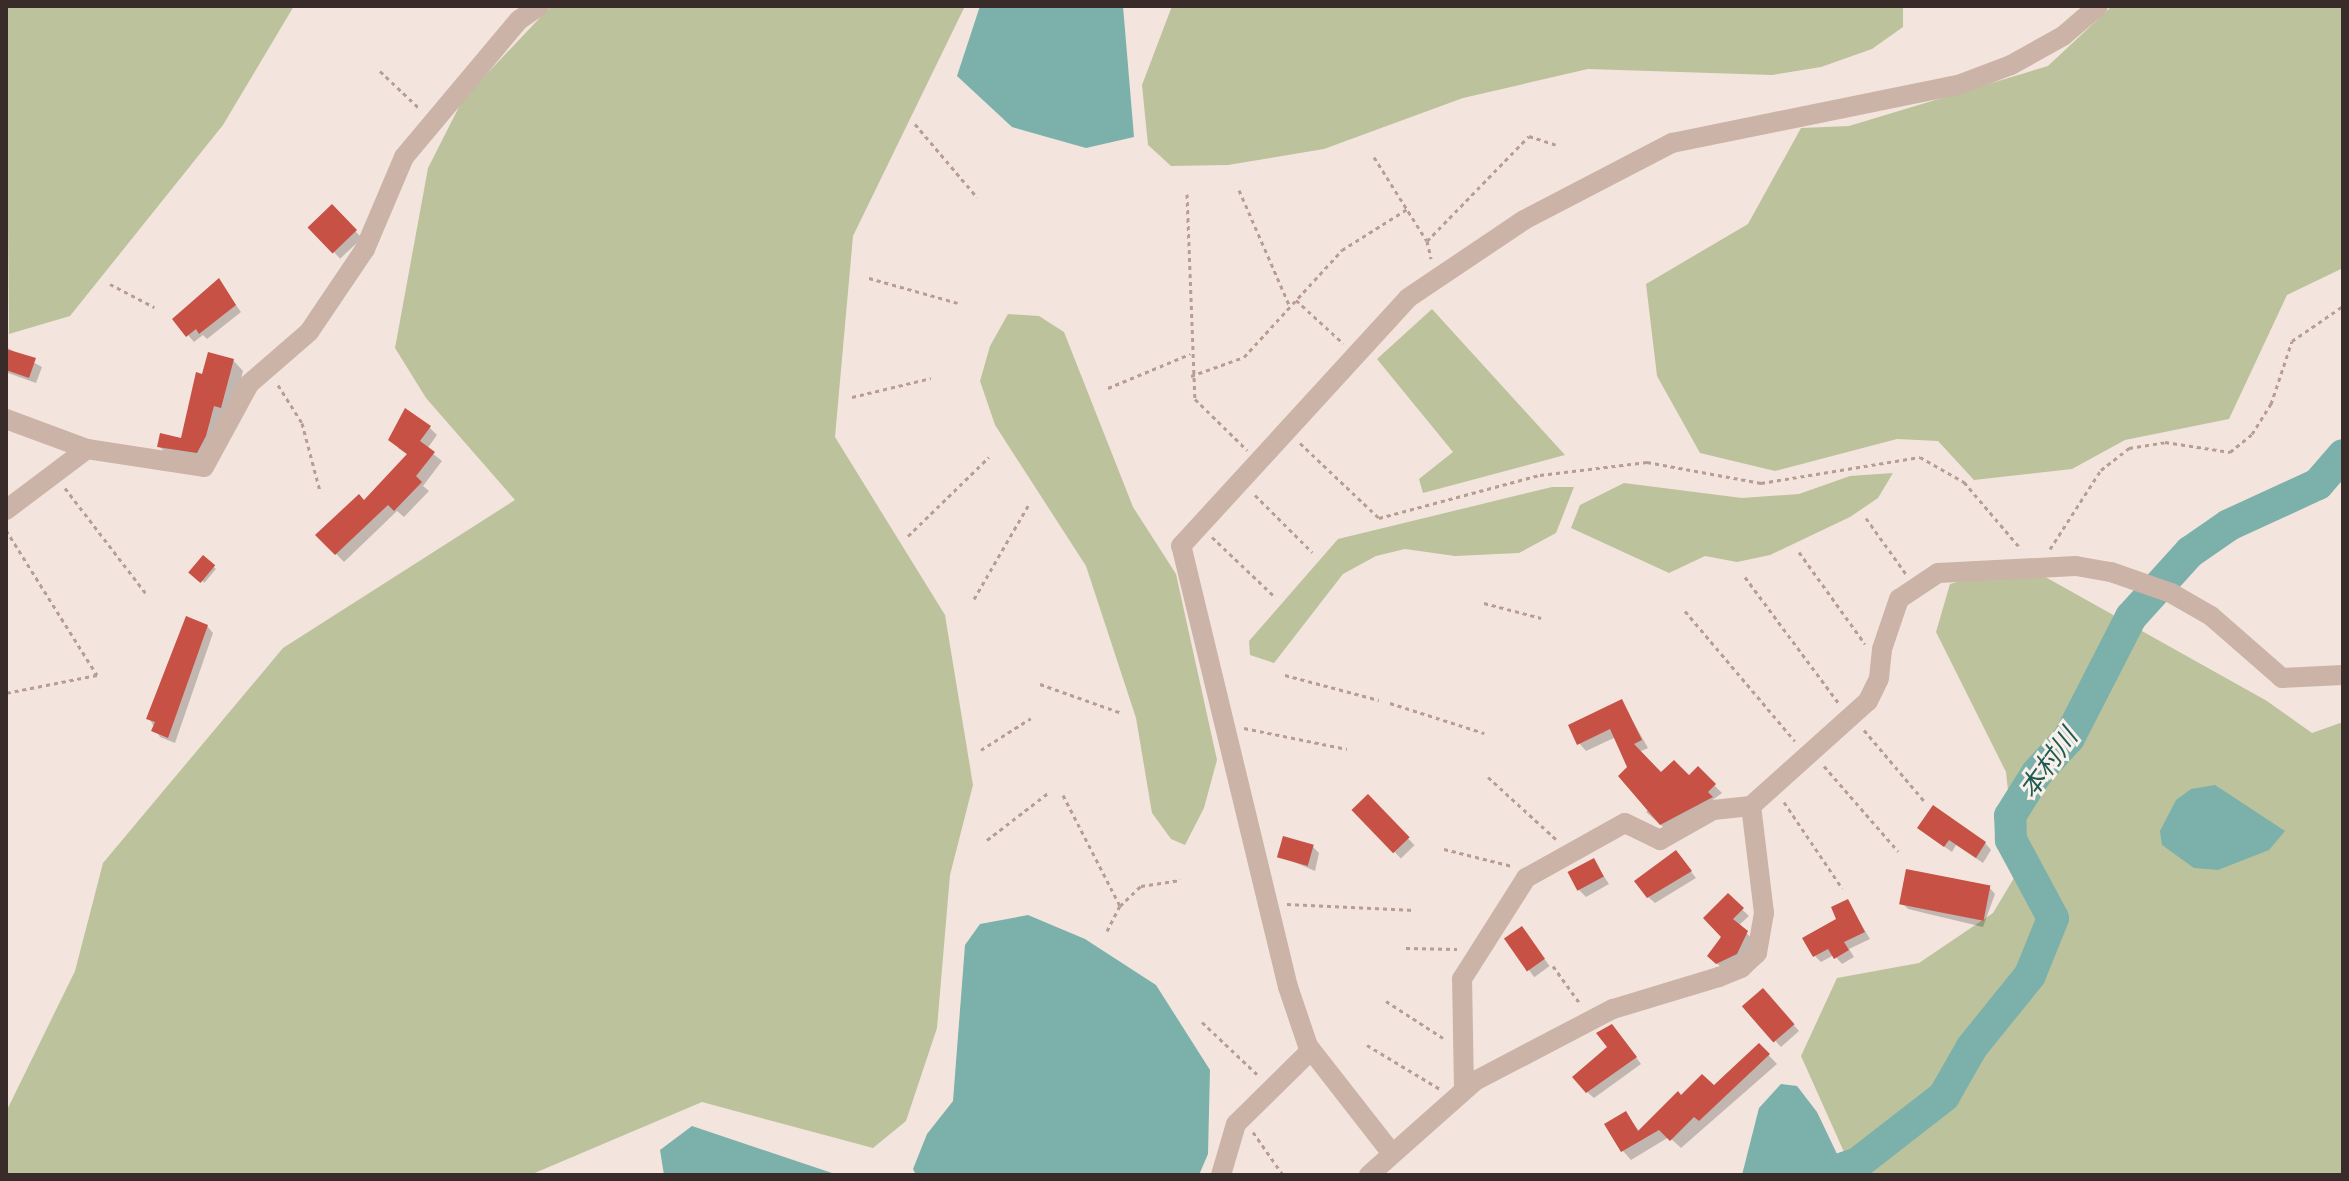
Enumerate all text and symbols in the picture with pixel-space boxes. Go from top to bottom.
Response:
water label: 本村川 [2012,722,2084,804]

